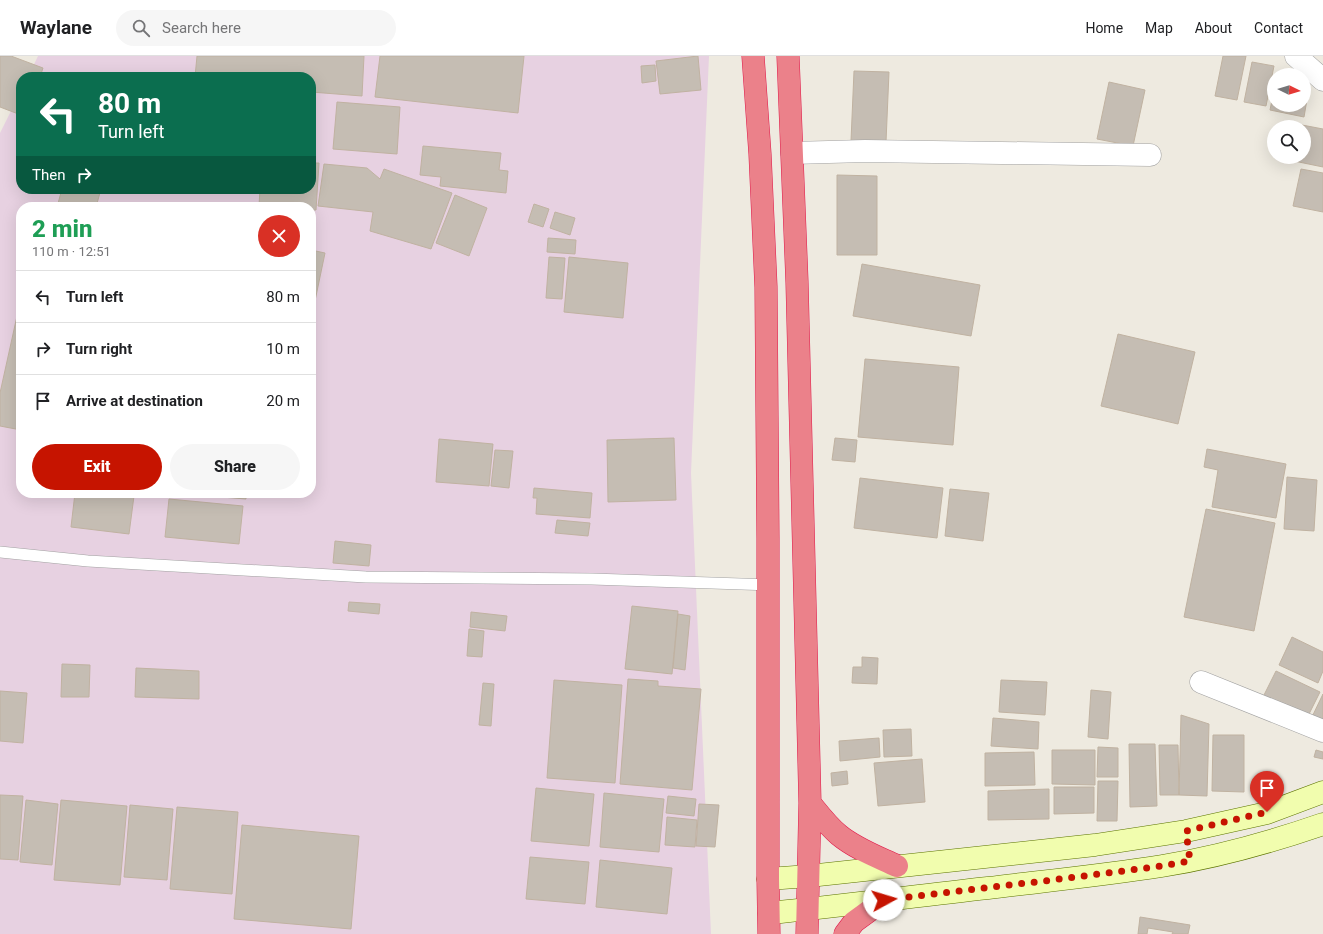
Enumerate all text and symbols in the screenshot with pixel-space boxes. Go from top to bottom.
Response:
search box [116,10,396,46]
text: Waylane [20,16,92,39]
icon: search [130,17,152,39]
text: Search here [162,19,241,37]
text: Home [1085,20,1123,36]
text: Map [1145,20,1173,36]
text: About [1195,20,1232,36]
text: Contact [1254,20,1303,36]
north arrow [1267,68,1311,112]
map controls [1267,68,1311,164]
text: 80 m [98,87,161,120]
icon: left [32,88,84,140]
button: search [1267,120,1311,164]
text: Turn left [98,121,164,142]
icon: right [73,164,95,186]
text: Then [32,166,65,184]
text: 2 min [32,215,93,243]
button: close [258,215,300,257]
text: 110 m · 12:51 [32,244,111,259]
icon: left [32,286,54,308]
text: Turn left [66,288,123,306]
text: 80 m [266,288,300,306]
icon: right [32,338,54,360]
text: Turn right [66,340,132,358]
text: 10 m [266,340,300,358]
icon: arrive [32,390,54,412]
text: Arrive at destination [66,392,203,410]
text: 20 m [266,392,300,410]
button: Exit [32,444,162,490]
button: Share [170,444,300,490]
pin [1250,771,1284,812]
icon: arrive [1256,777,1278,799]
position arrow [863,879,905,921]

